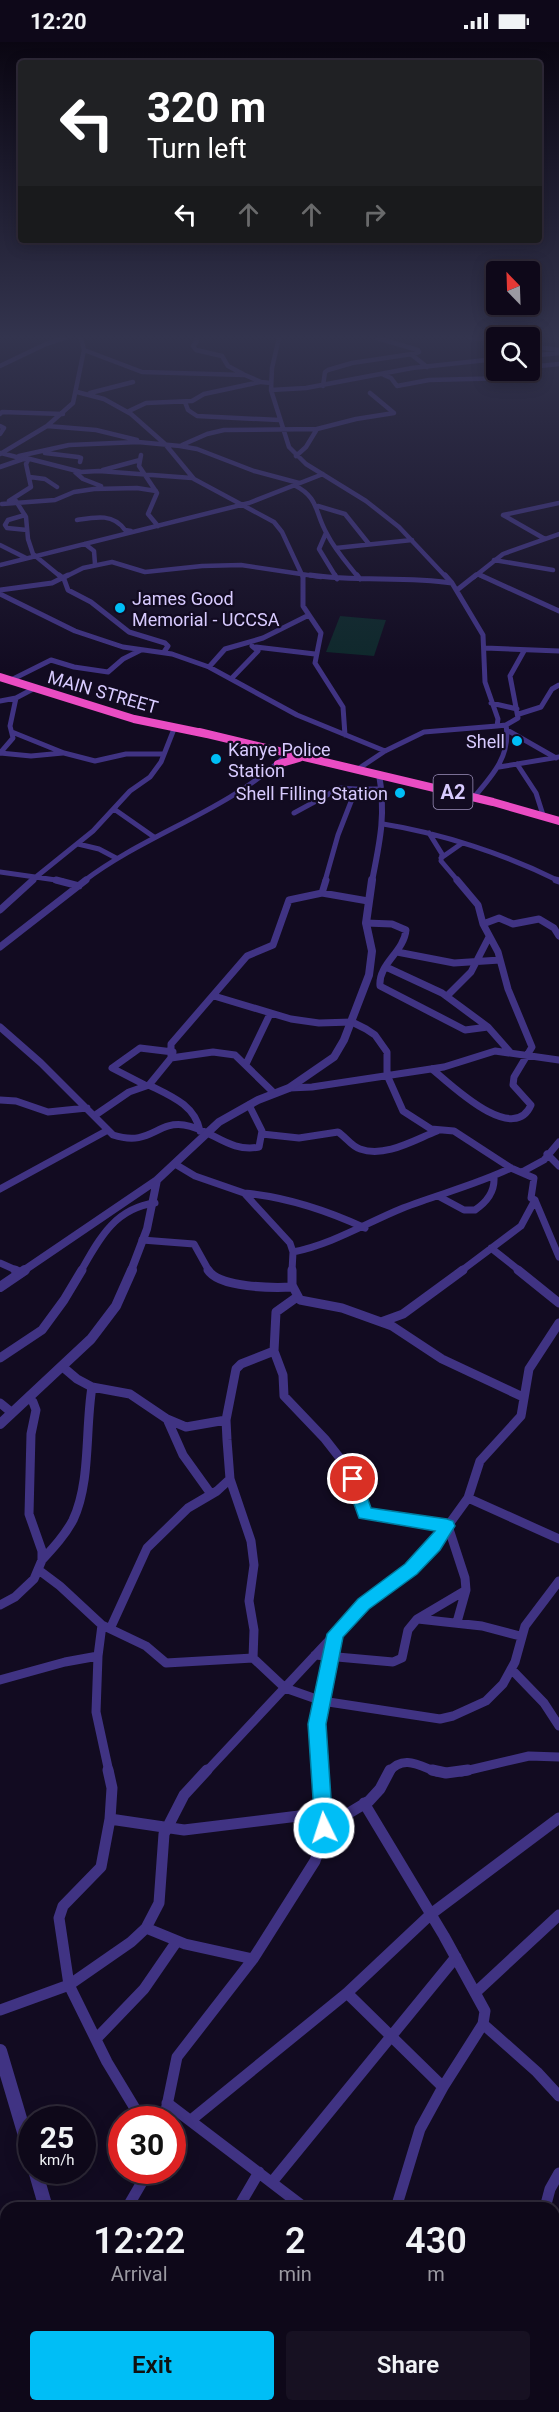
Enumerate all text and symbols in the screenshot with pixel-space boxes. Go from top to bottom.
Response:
text: 12:20 [30,9,87,34]
text: 320 m [147,83,266,132]
icon: left [48,84,126,162]
text: Turn left [147,133,247,165]
icon: left [169,198,202,231]
icon: ahead [232,198,265,231]
icon: ahead [295,198,328,231]
icon: right [358,198,391,231]
north arrow [486,261,540,315]
map controls [486,261,540,381]
button: search [486,327,540,381]
place label: James Good Memorial - UCCSA [132,588,280,630]
marker: James Good Memorial - UCCSA [113,601,127,615]
street label: MAIN STREET [45,666,161,718]
place label: Shell [466,731,505,752]
marker: Shell [510,734,524,748]
place label: Kanye Police Station [228,739,331,781]
marker: Kanye Police Station [209,752,223,766]
road number: A2 [434,775,472,809]
place label: Shell Filling Station [236,783,388,804]
marker: Shell Filling Station [393,786,407,800]
pin [327,1453,378,1504]
icon: arrive [336,1462,369,1495]
position arrow [292,1796,356,1860]
speed limit sign: 30 [108,2106,186,2184]
text: 25 [40,2120,74,2155]
text: km/h [39,2151,75,2169]
text: 12:22 [93,2220,185,2262]
text: 2 [285,2220,305,2262]
text: 430 [405,2220,467,2262]
text: Arrival [111,2262,168,2286]
text: min [278,2262,312,2286]
text: m [427,2262,445,2286]
button: Exit [30,2331,274,2400]
button: Share [286,2331,530,2400]

